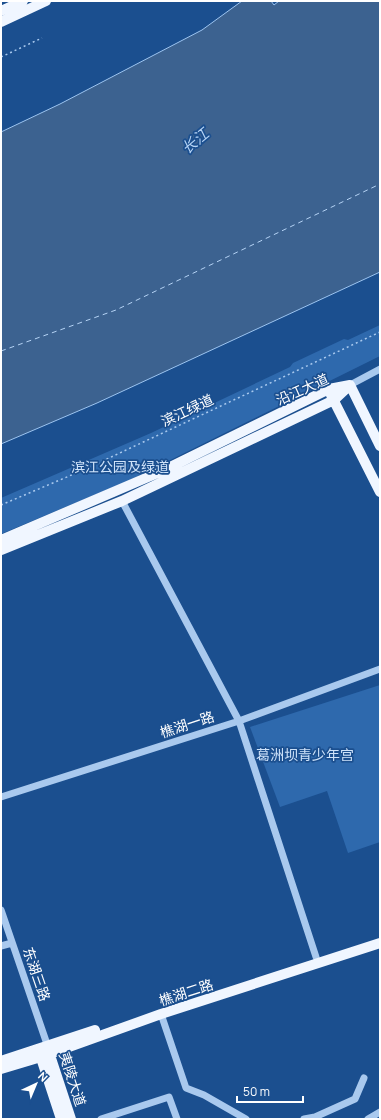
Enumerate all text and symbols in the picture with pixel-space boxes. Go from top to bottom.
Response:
water label: 长江 [177,122,215,159]
street label: 沿江大道 [273,369,331,409]
street label: 滨江绿道 [158,390,216,430]
park label: 滨江公园及绿道 [71,457,169,476]
street label: 樵湖一路 [157,706,217,742]
park label: 葛洲坝青少年宫 [256,745,354,764]
street label: 东湖三路 [19,944,55,1004]
street label: 樵湖二路 [156,974,216,1010]
street label: 夷陵大道 [55,1049,91,1109]
north arrow [16,1064,56,1104]
text: N [35,1068,51,1085]
scale bar [237,1078,303,1104]
text: 50 m [243,1083,270,1100]

